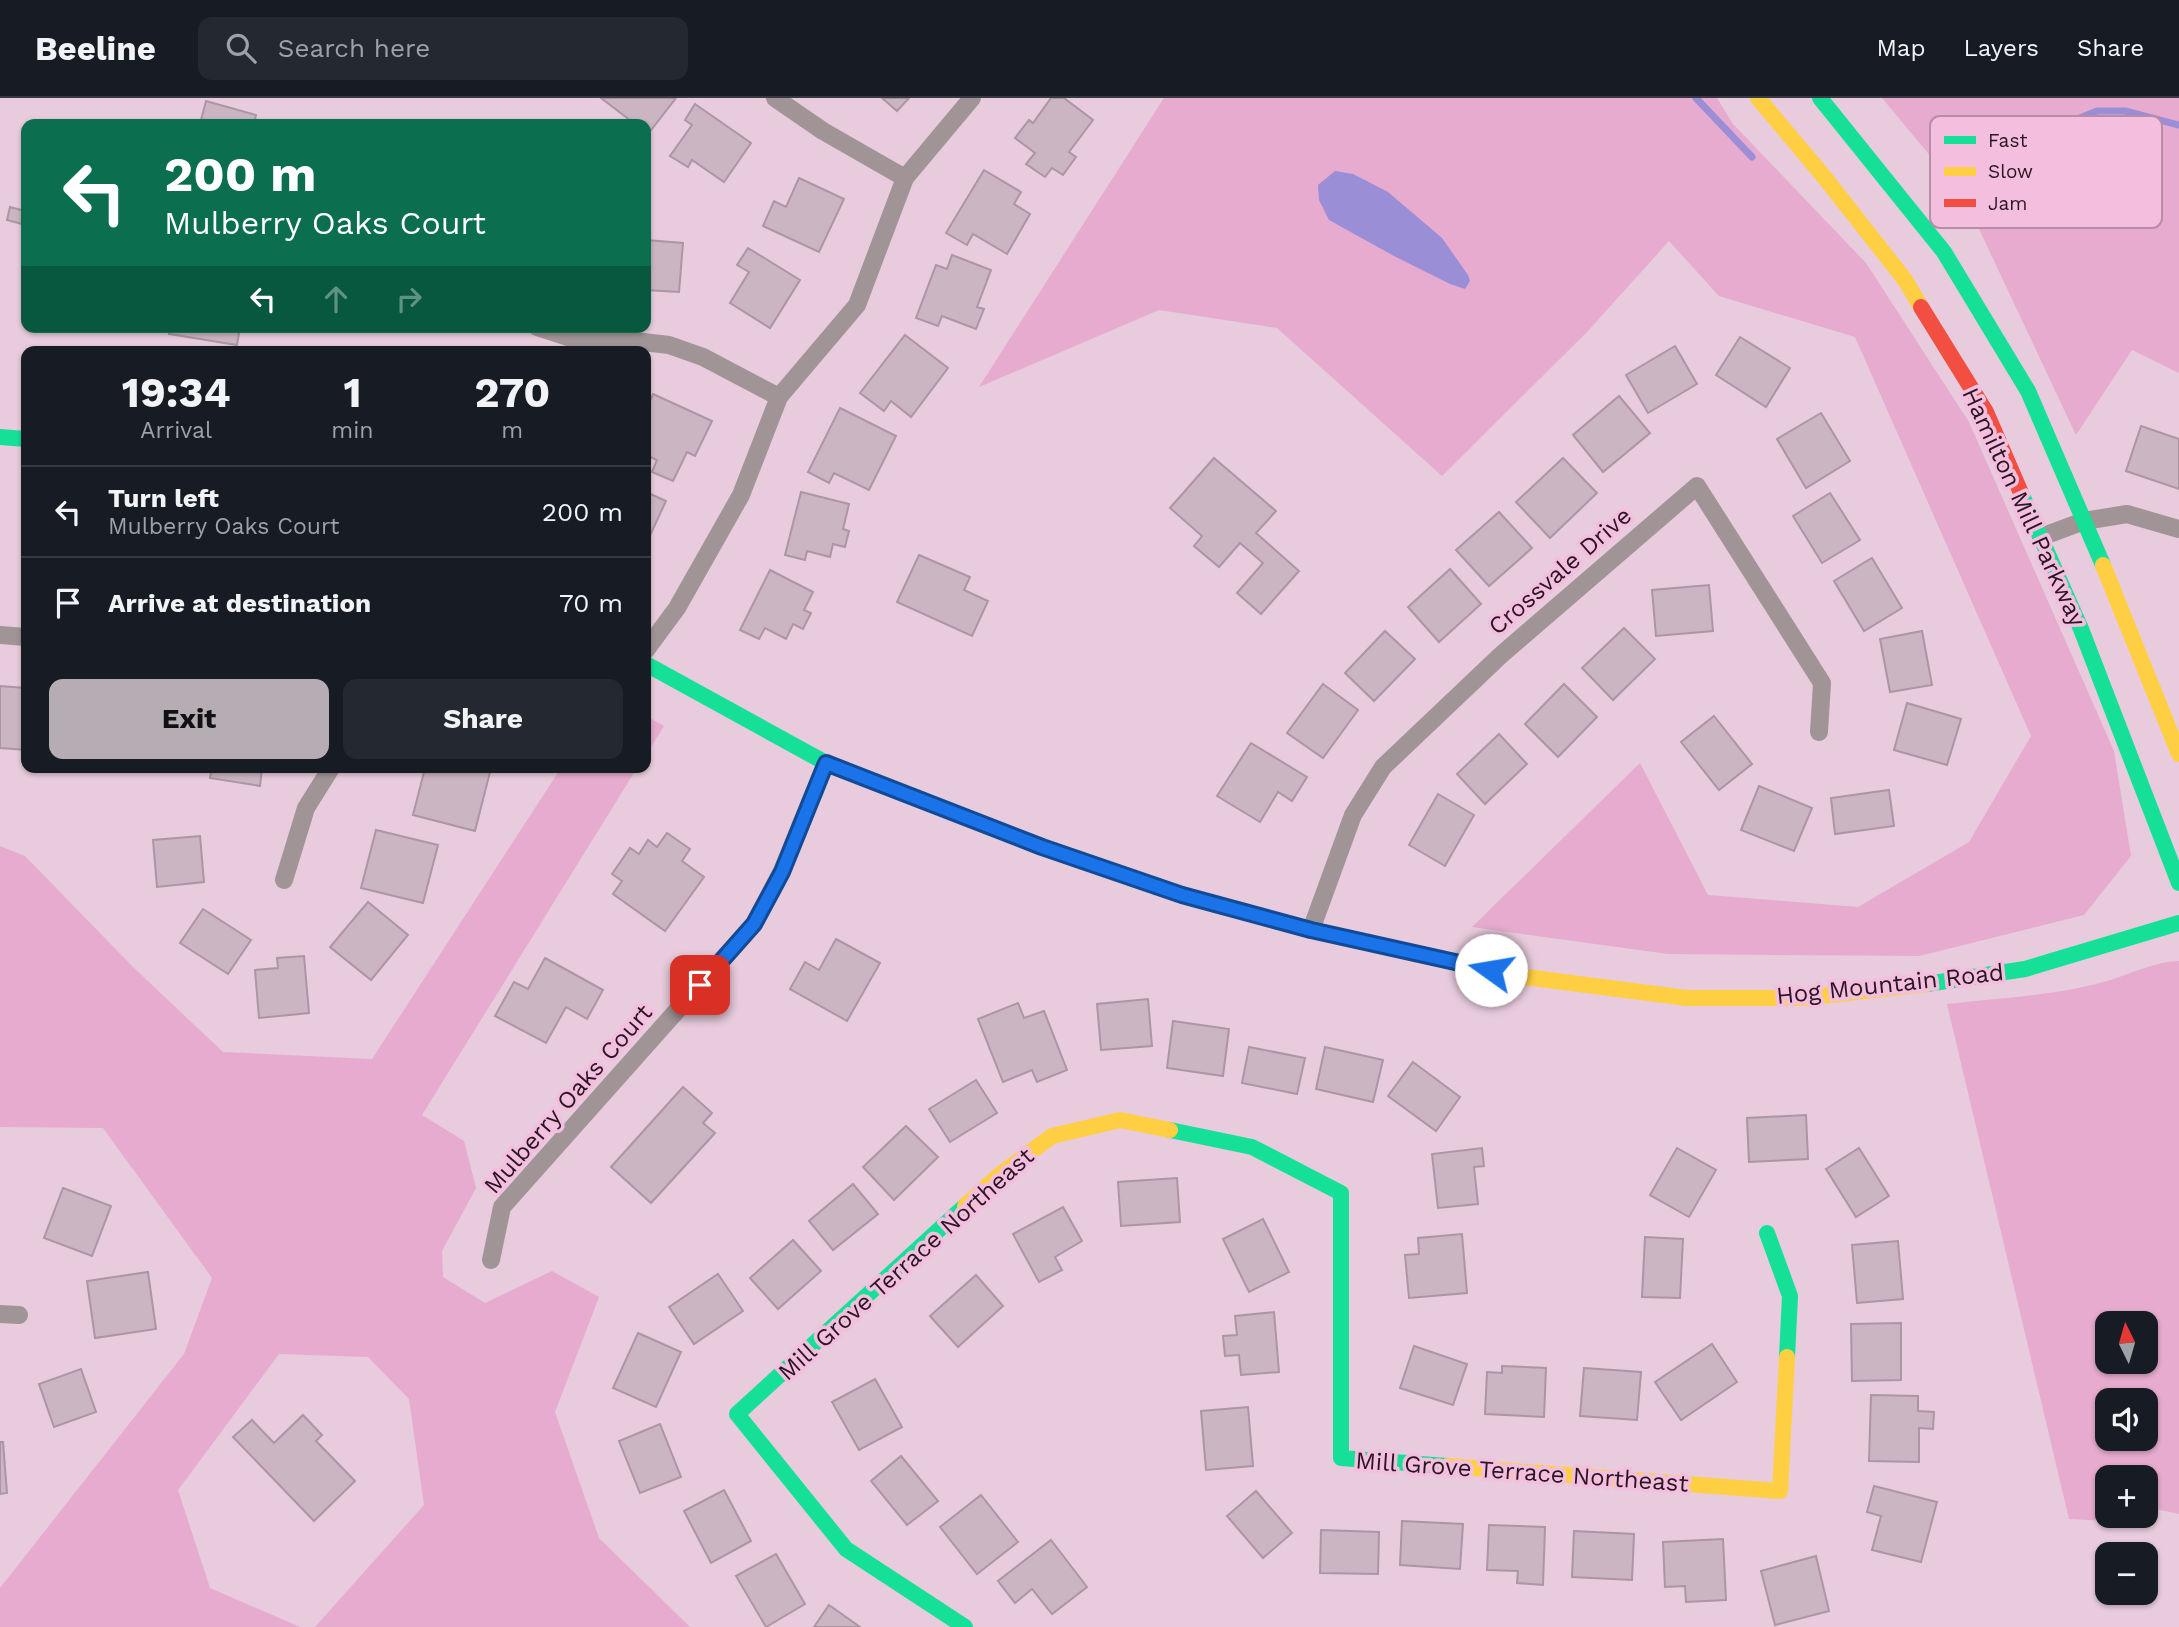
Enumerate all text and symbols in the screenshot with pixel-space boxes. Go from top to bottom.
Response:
search box [198,17,688,80]
text: Beeline [35,29,156,68]
icon: search [222,29,260,67]
text: Search here [278,33,430,63]
text: Map [1877,34,1925,62]
text: Layers [1963,34,2039,62]
text: Share [2077,34,2144,62]
legend [1930,116,2162,228]
text: Fast [1988,129,2027,152]
text: 200 m [164,145,316,203]
icon: left [49,147,140,238]
text: Slow [1988,160,2033,183]
text: Jam [1988,192,2027,215]
text: Mulberry Oaks Court [164,204,486,242]
icon: left [244,280,282,318]
icon: ahead [317,280,355,318]
icon: right [390,280,428,318]
text: 19:34 [122,368,231,417]
text: 1 [343,368,362,417]
text: 270 [474,368,550,417]
street label: Hamilton Mill Parkway [1956,383,2092,631]
text: Arrival [140,417,212,444]
text: min [331,417,374,444]
text: m [501,417,523,444]
text: Turn left [108,483,219,513]
icon: left [49,493,87,531]
text: 200 m [542,497,623,527]
street label: Crossvale Drive [1483,501,1637,641]
text: Mulberry Oaks Court [108,513,339,540]
icon: arrive [49,584,87,622]
text: Arrive at destination [108,588,371,618]
text: 70 m [559,588,623,618]
button: Exit [49,679,329,759]
button: Share [343,679,623,759]
position arrow [1454,933,1528,1007]
pin [670,955,730,1015]
street label: Hog Mountain Road [1775,958,2005,1010]
icon: arrive [681,966,719,1004]
street label: Mulberry Oaks Court [478,999,658,1199]
street label: Mill Grove Terrace Northeast [773,1142,1039,1386]
north arrow [2095,1311,2158,1374]
map controls [2095,1311,2158,1605]
button: sound [2095,1388,2158,1451]
street label: Mill Grove Terrace Northeast [1354,1446,1690,1498]
button: + [2095,1465,2158,1528]
button: − [2095,1542,2158,1605]

